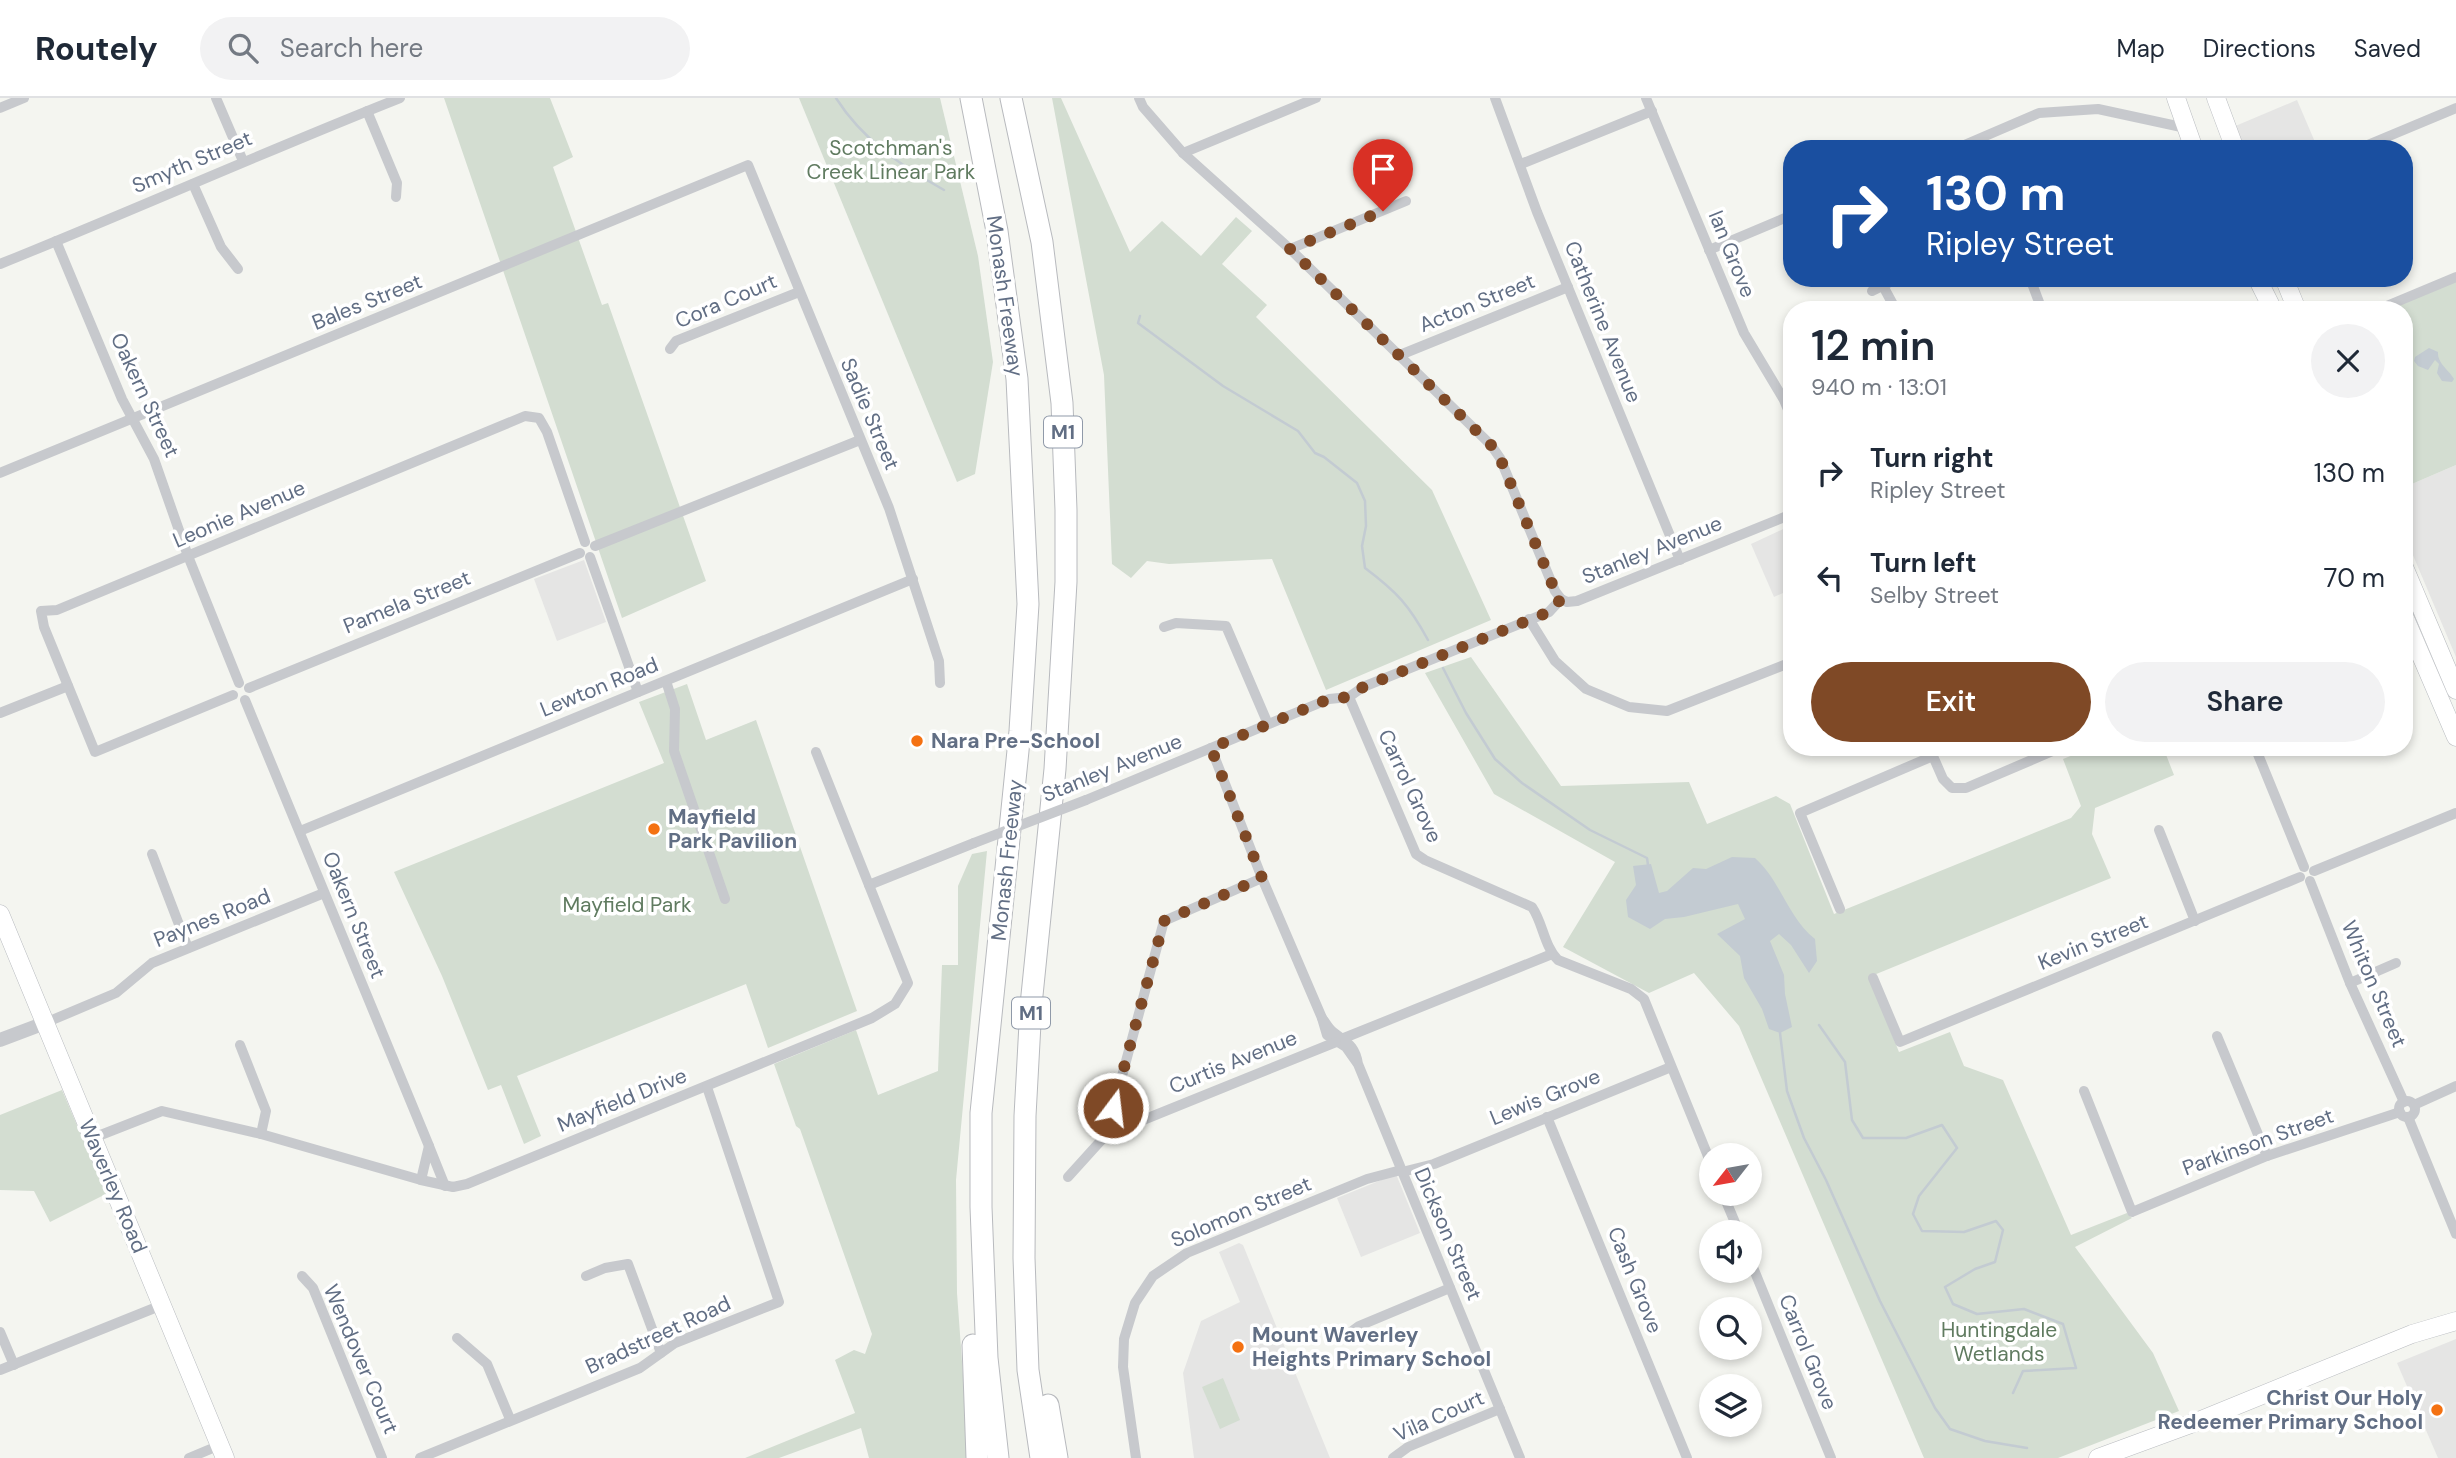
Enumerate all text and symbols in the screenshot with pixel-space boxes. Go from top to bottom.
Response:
search box [200,17,690,80]
text: Routely [35,27,158,70]
icon: search [224,29,262,67]
text: Search here [280,31,423,65]
text: Map [2117,33,2165,64]
text: Directions [2203,33,2316,64]
text: Saved [2354,33,2421,64]
street label: Smyth Street [128,124,256,200]
park label: Scotchman's Creek Linear Park [807,134,976,186]
pin [1353,139,1413,211]
icon: arrive [1364,150,1402,188]
text: 130 m [1926,161,2066,225]
icon: right [1811,168,1902,259]
street label: Ian Grove [1702,206,1762,302]
street label: Monash Freeway [980,214,1030,379]
text: Ripley Street [1926,223,2114,265]
street label: Catherine Avenue [1558,237,1648,407]
street label: Bales Street [308,267,426,337]
street label: Cora Court [671,267,781,335]
street label: Acton Street [1415,267,1539,339]
text: 12 min [1811,318,1935,373]
button: close [2311,324,2385,398]
street label: Oakern Street [104,328,186,462]
street label: Sadie Street [834,354,906,474]
text: 940 m · 13:01 [1811,372,1947,402]
road number: M1 [1044,416,1082,448]
text: Turn right [1870,441,1994,475]
icon: right [1811,454,1849,492]
text: 130 m [2314,456,2385,490]
street label: Leonie Avenue [169,474,309,554]
text: Ripley Street [1870,475,2005,505]
street label: Stanley Avenue [1578,509,1726,591]
text: Turn left [1870,546,1977,580]
icon: left [1811,559,1849,597]
text: 70 m [2324,561,2385,595]
street label: Pamela Street [339,564,475,640]
text: Selby Street [1870,580,1999,610]
street label: Lewton Road [536,651,662,723]
button: Exit [1811,662,2091,742]
button: Share [2105,662,2385,742]
street label: Carrol Grove [1372,725,1449,847]
place label: Nara Pre-School [931,727,1100,755]
street label: Stanley Avenue [1038,727,1186,809]
marker: Nara Pre-School [909,733,925,749]
street label: Monash Freeway [985,778,1029,942]
place label: Mayfield Park Pavilion [668,803,797,855]
marker: Mayfield Park Pavilion [646,821,662,837]
street label: Oakern Street [316,847,392,983]
street label: Paynes Road [150,882,274,954]
park label: Mayfield Park [562,891,692,919]
street label: Kevin Street [2034,907,2152,977]
street label: Whiton Street [2335,916,2413,1052]
road number: M1 [1012,998,1050,1029]
street label: Curtis Avenue [1165,1024,1301,1100]
street label: Mayfield Drive [553,1061,691,1139]
street label: Lewis Grove [1486,1062,1605,1132]
position arrow [1076,1071,1150,1145]
street label: Parkinson Street [2179,1102,2337,1182]
street label: Waverley Road [72,1115,154,1257]
north arrow [1699,1143,1762,1206]
map controls [1699,1143,1762,1437]
street label: Dickson Street [1407,1163,1489,1305]
street label: Solomon Street [1166,1170,1316,1254]
button: sound [1699,1220,1762,1283]
street label: Cash Grove [1601,1223,1669,1337]
street label: Wendover Court [317,1280,405,1438]
street label: Bradstreet Road [581,1289,735,1381]
street label: Carrol Grove [1772,1290,1844,1414]
button: search [1699,1297,1762,1360]
park label: Huntingdale Wetlands [1941,1316,2057,1368]
place label: Mount Waverley Heights Primary School [1252,1321,1491,1373]
marker: Mount Waverley Heights Primary School [1230,1339,1246,1355]
button: layers [1699,1374,1762,1437]
street label: Vila Court [1389,1384,1489,1448]
place label: Christ Our Holy Redeemer Primary School [2158,1384,2423,1436]
marker: Christ Our Holy Redeemer Primary School [2429,1402,2445,1418]

